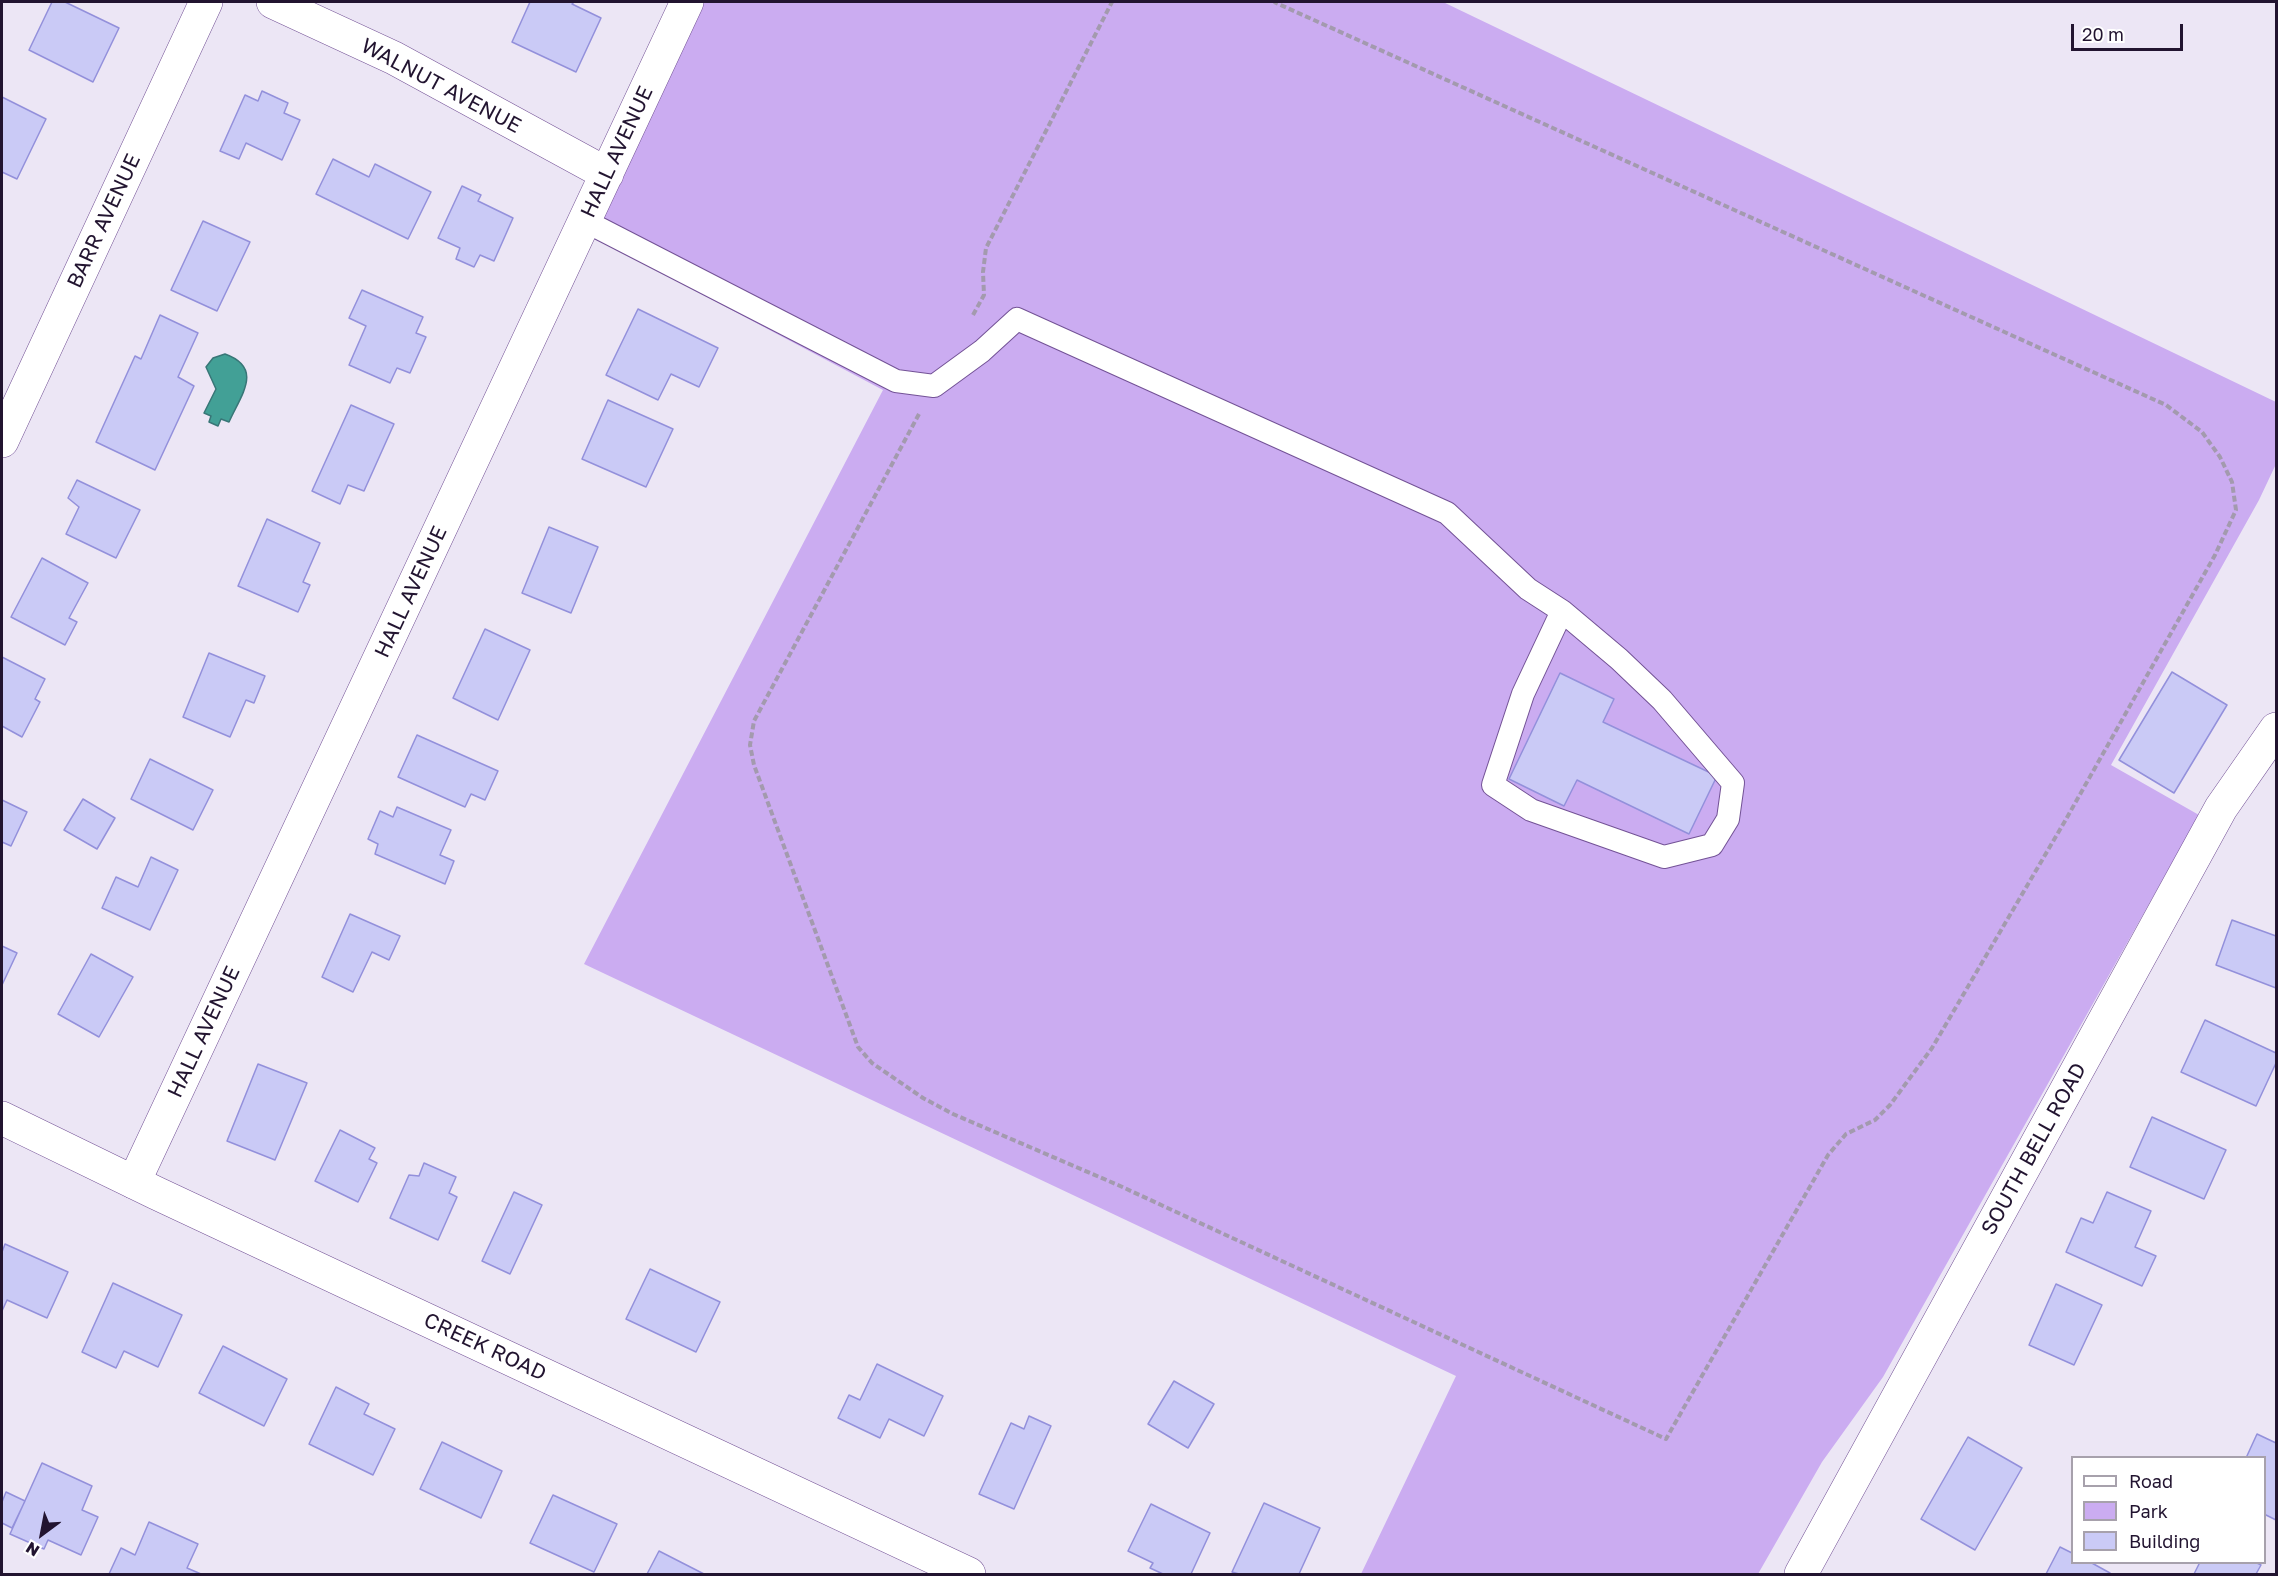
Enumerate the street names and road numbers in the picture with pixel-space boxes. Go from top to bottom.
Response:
street label: WALNUT AVENUE [357,33,525,139]
street label: HALL AVENUE [575,82,659,222]
street label: BARR AVENUE [62,150,146,292]
street label: HALL AVENUE [369,522,453,662]
street label: HALL AVENUE [162,962,246,1102]
street label: SOUTH BELL ROAD [1976,1059,2092,1239]
street label: CREEK ROAD [420,1308,550,1386]

